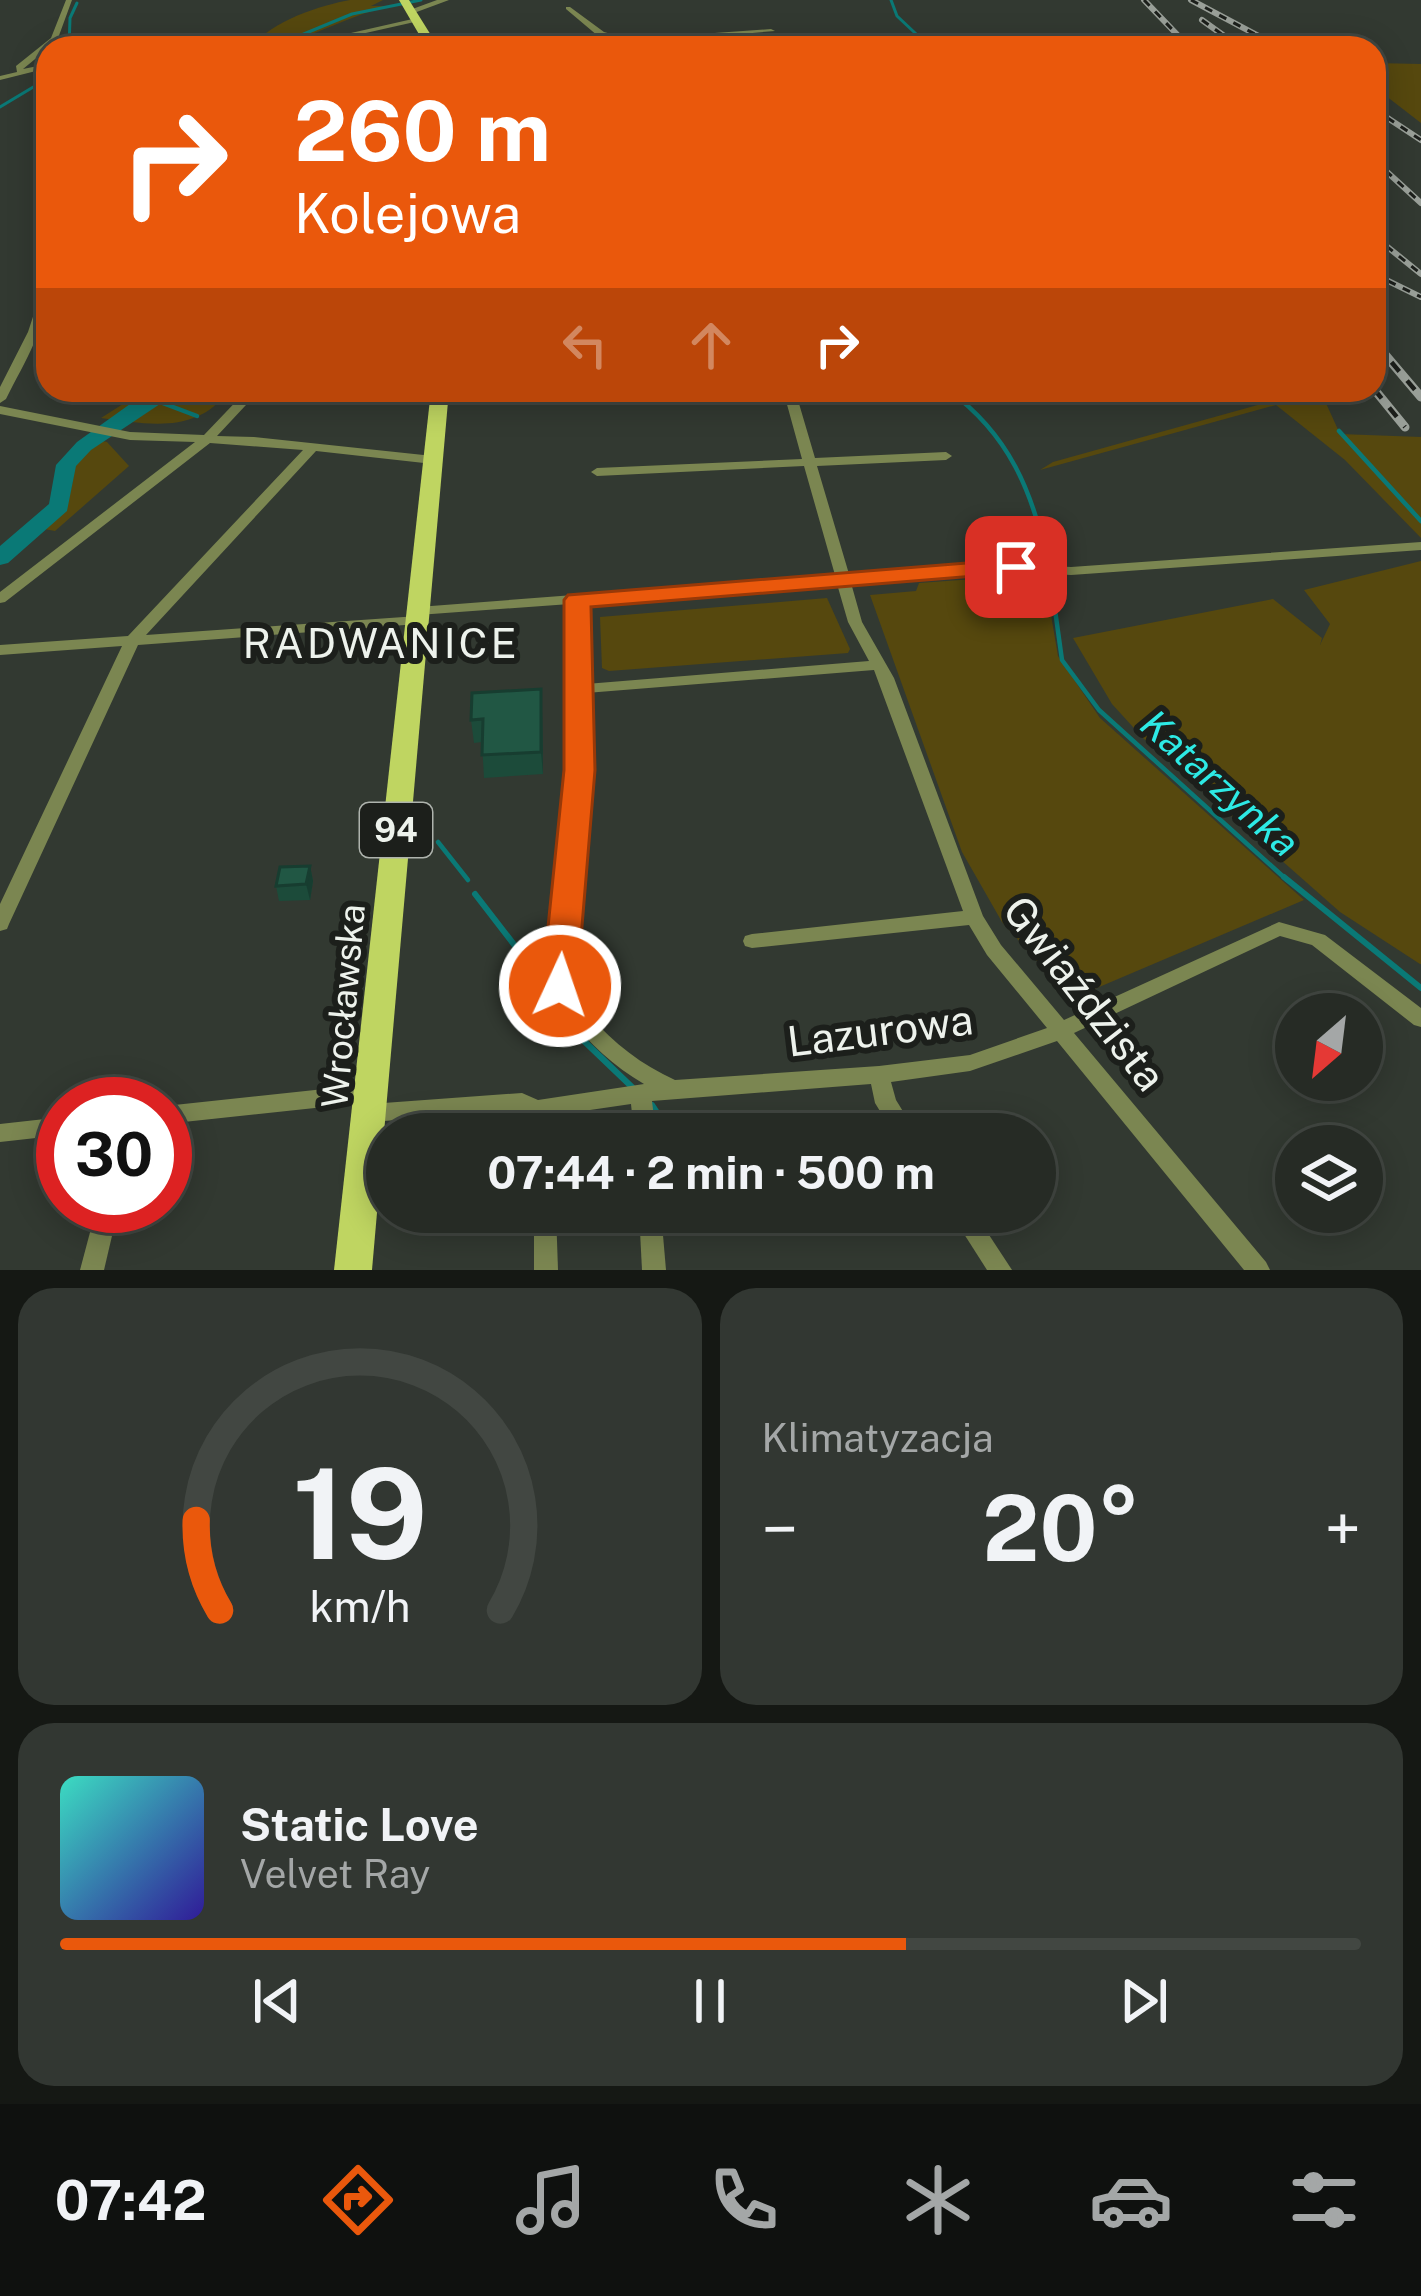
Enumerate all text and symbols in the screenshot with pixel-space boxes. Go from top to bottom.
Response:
text: 260 m [294,81,551,180]
icon: right [96,84,252,240]
text: Kolejowa [294,182,521,245]
icon: left [552,312,618,378]
icon: ahead [678,312,744,378]
icon: right [804,312,870,378]
pin [965,516,1067,618]
icon: arrive [983,534,1049,600]
district label: RADWANICE [242,618,520,667]
water label: Katarzynka [1132,700,1308,866]
road number: 94 [360,803,432,857]
street label: Gwiaździsta [994,886,1176,1100]
street label: Wrocławska [313,902,373,1110]
position arrow [497,923,623,1049]
north arrow [1275,993,1383,1101]
map controls [1275,993,1383,1233]
street label: Lazurowa [784,994,976,1066]
speed limit sign: 30 [36,1077,192,1233]
button: layers [1275,1125,1383,1233]
text: 07:44 · 2 min · 500 m [487,1146,935,1199]
text: Klimatyzacja [762,1415,994,1461]
text: 19 [292,1440,428,1587]
text: 20° [982,1475,1140,1581]
text: − [762,1490,798,1568]
text: + [1324,1490,1361,1568]
text: km/h [309,1580,410,1631]
text: Static Love [240,1798,479,1851]
text: Velvet Ray [240,1851,430,1897]
icon: previous [244,1968,310,2034]
icon: pause [677,1968,743,2034]
icon: next [1111,1968,1177,2034]
icon: directions [316,2158,400,2242]
icon: music [509,2158,593,2242]
icon: phone [702,2158,786,2242]
icon: climate [896,2158,980,2242]
icon: car [1089,2158,1173,2242]
icon: filters [1282,2158,1366,2242]
text: 07:42 [55,2169,206,2232]

